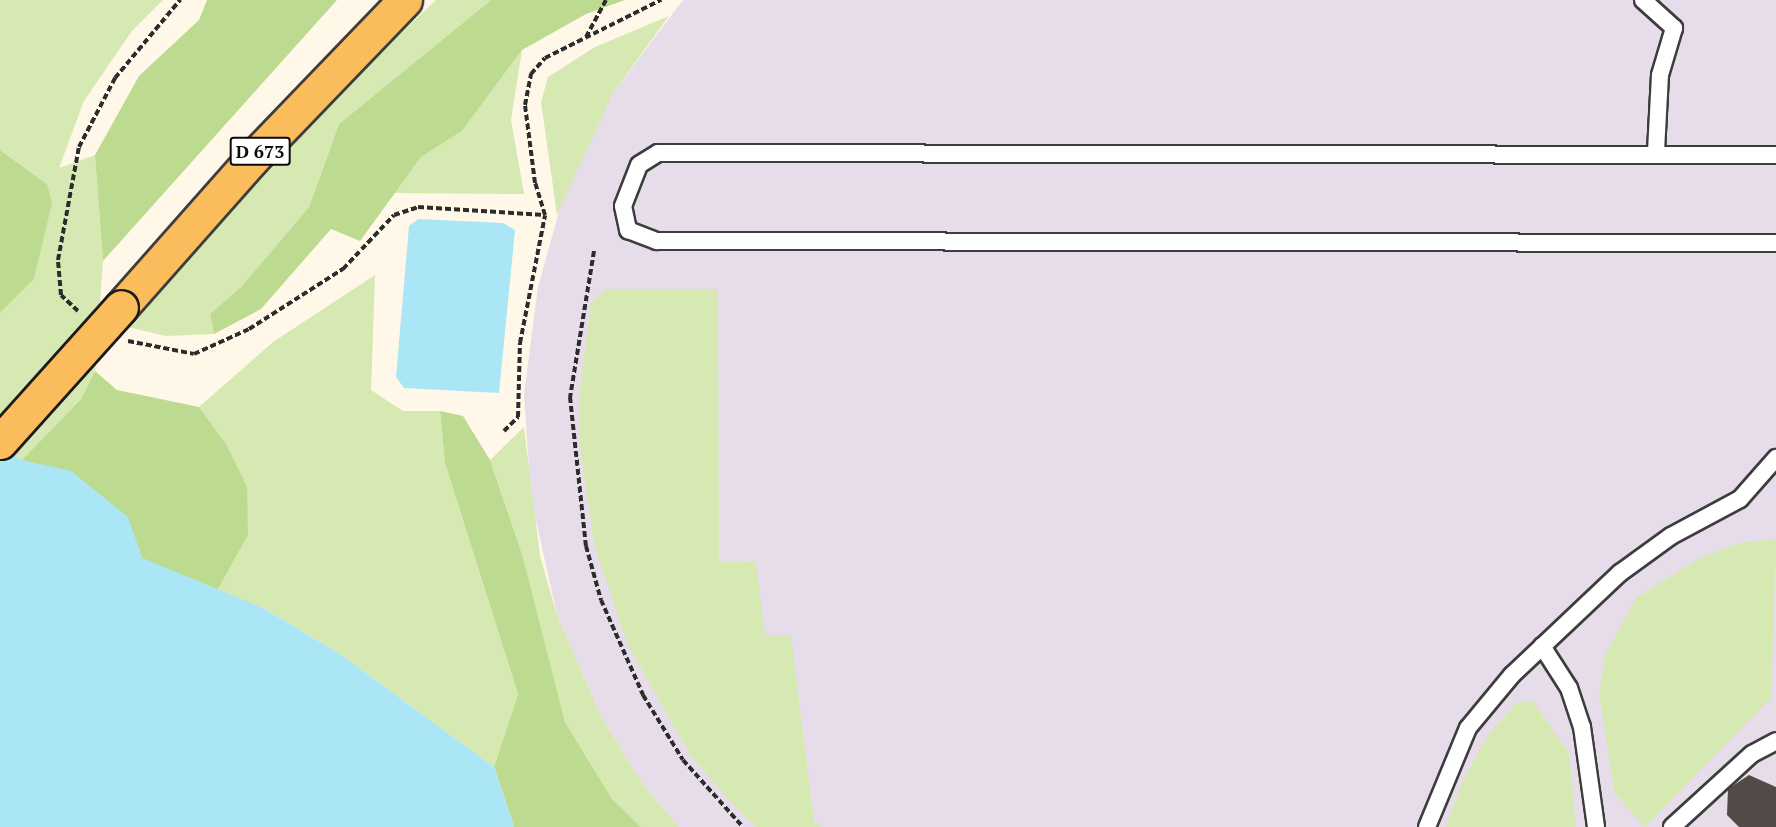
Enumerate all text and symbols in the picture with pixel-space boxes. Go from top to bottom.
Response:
road number: D 673 [228,136,292,166]

